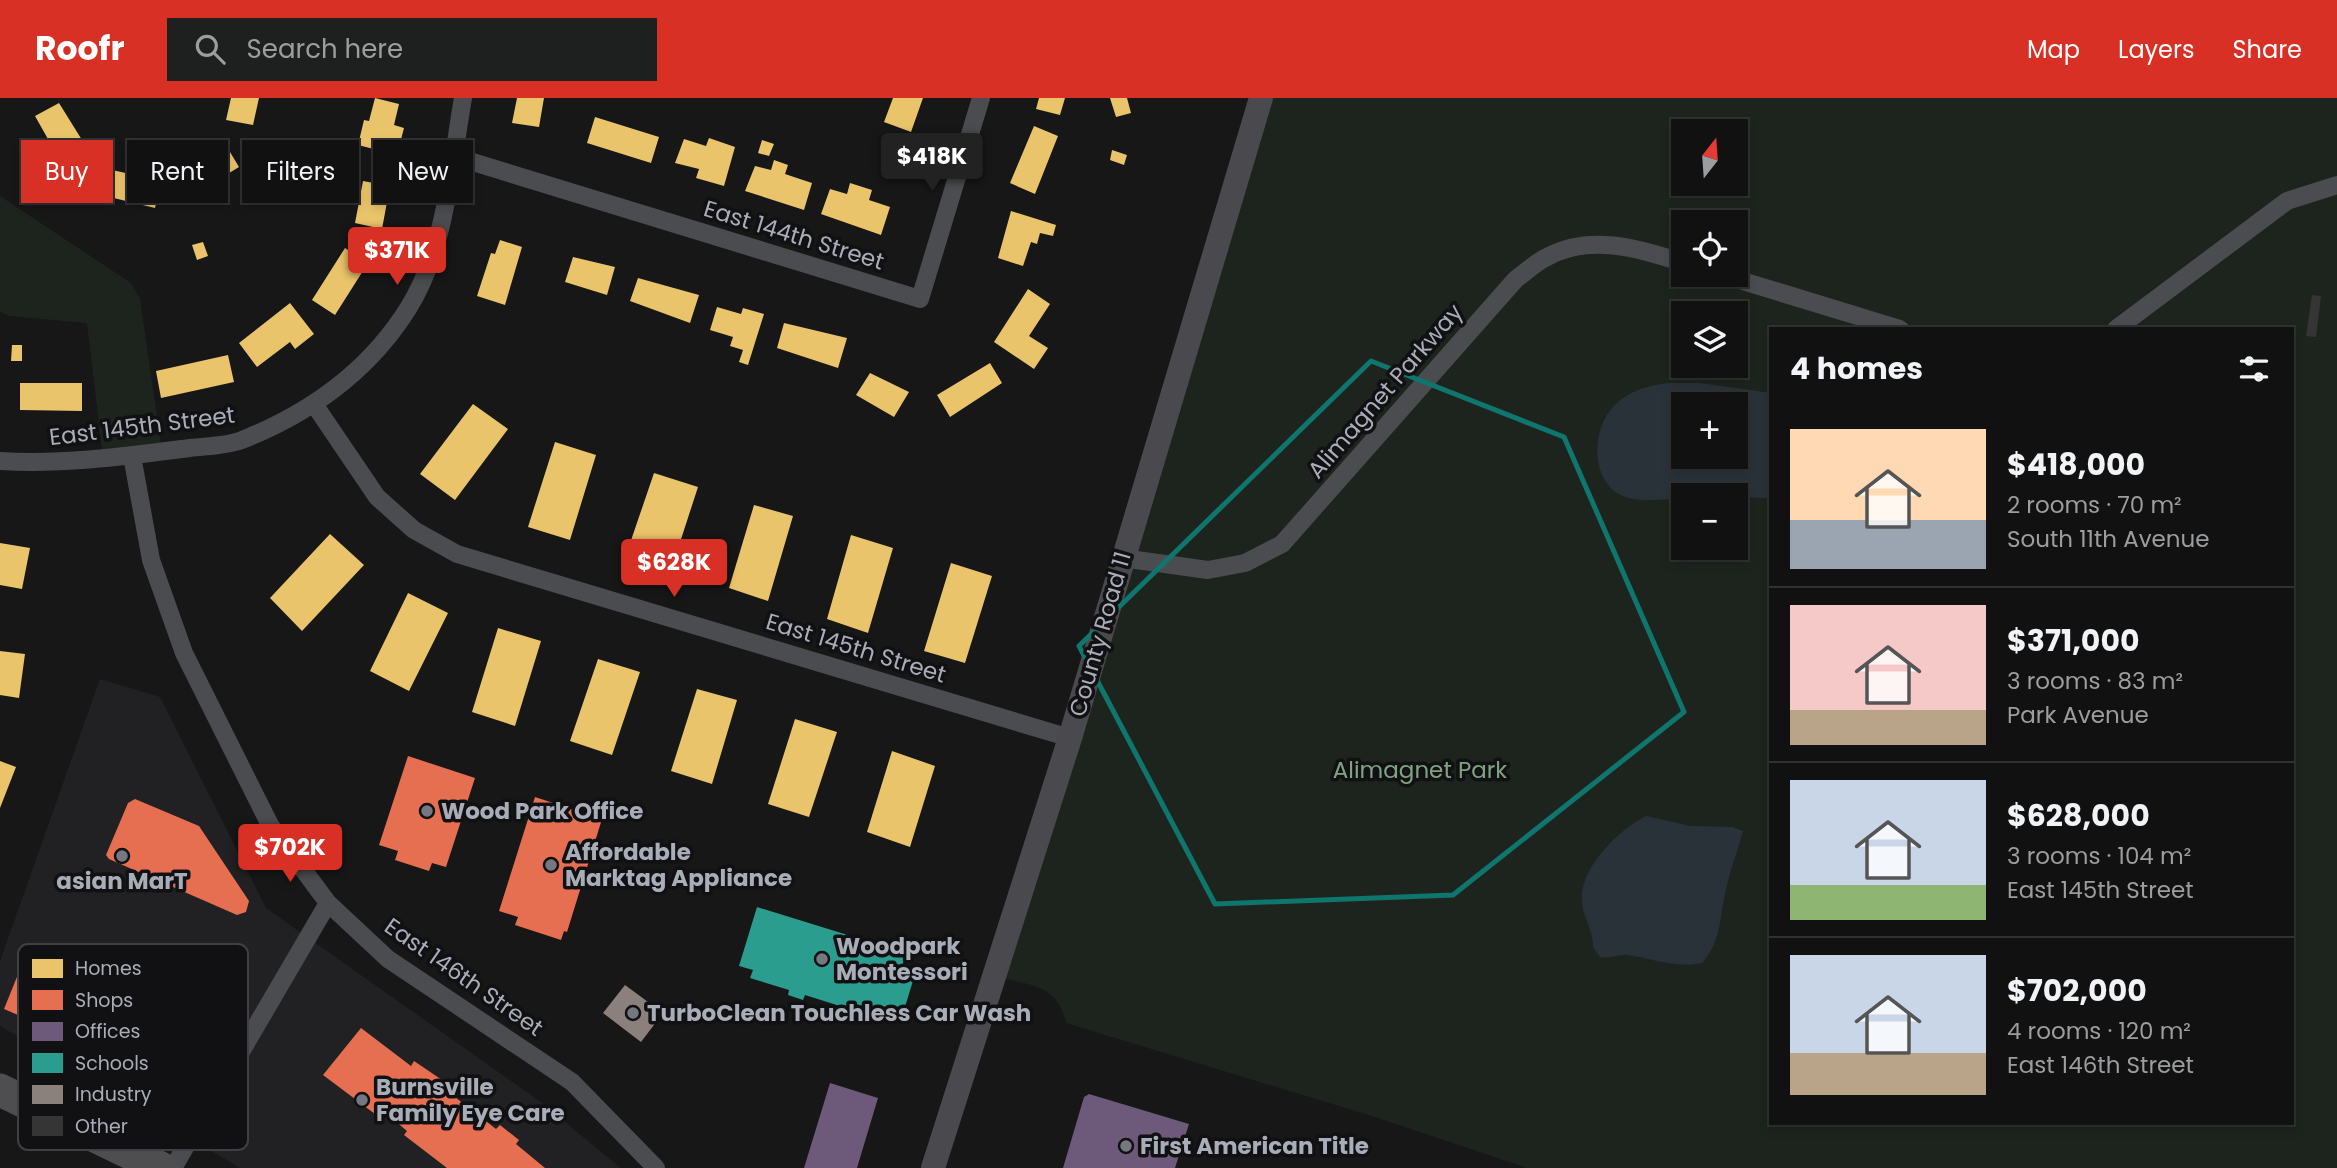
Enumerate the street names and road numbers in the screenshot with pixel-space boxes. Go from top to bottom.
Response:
street label: East 144th Street [700,192,888,278]
street label: Alimagnet Parkway [1300,297,1470,485]
street label: East 145th Street [47,399,237,453]
street label: County Road 11 [1061,548,1139,720]
street label: East 145th Street [762,605,950,691]
street label: East 146th Street [378,910,550,1044]

